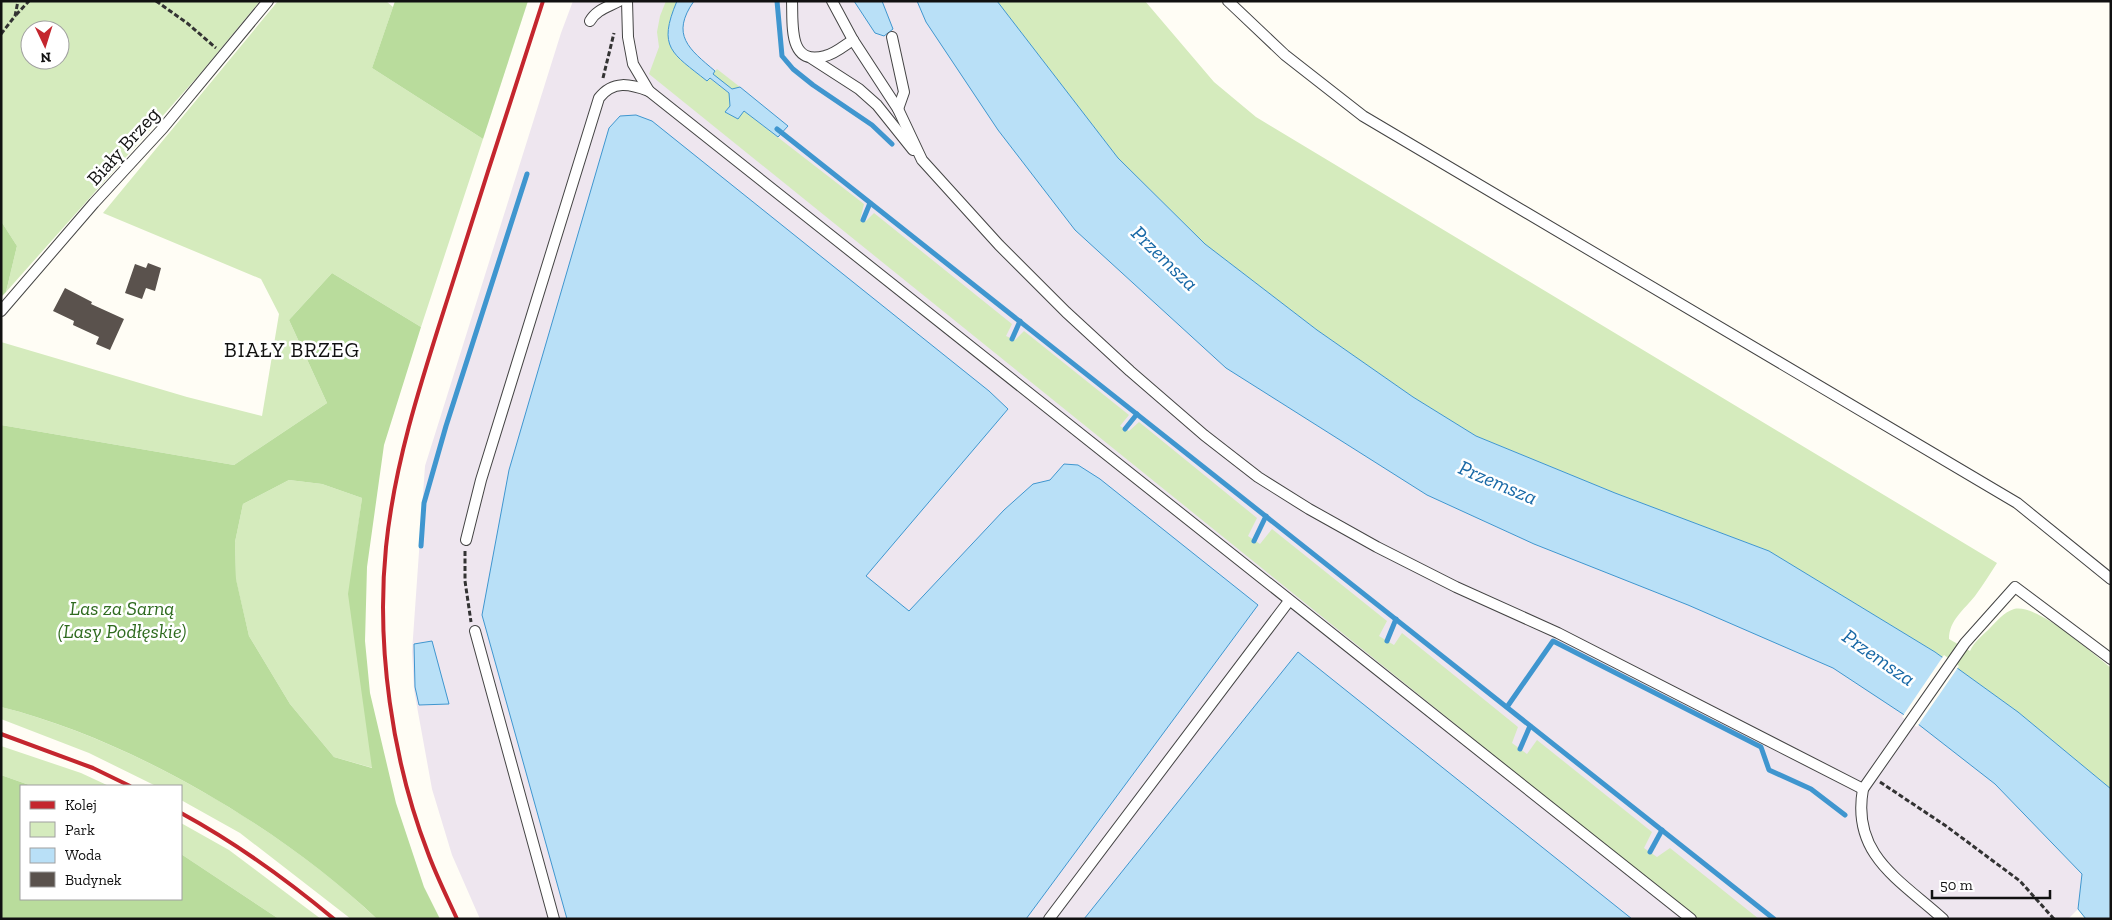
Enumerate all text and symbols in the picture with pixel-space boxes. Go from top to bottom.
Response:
north arrow [20,20,70,70]
text: N [40,49,52,66]
street label: Biały Brzeg [82,102,164,190]
water label: Przemsza [1127,220,1203,296]
district label: BIAŁY BRZEG [224,337,360,362]
water label: Przemsza [1455,454,1541,510]
park label: Las za Sarną (Lasy Podłęskie) [58,596,186,643]
water label: Przemsza [1838,623,1920,691]
legend [20,785,182,900]
text: Kolej [65,796,97,814]
text: Park [65,821,95,839]
text: Woda [65,846,102,864]
scale bar [1932,868,2050,900]
text: Budynek [65,871,122,889]
text: 50 m [1940,876,1973,894]

